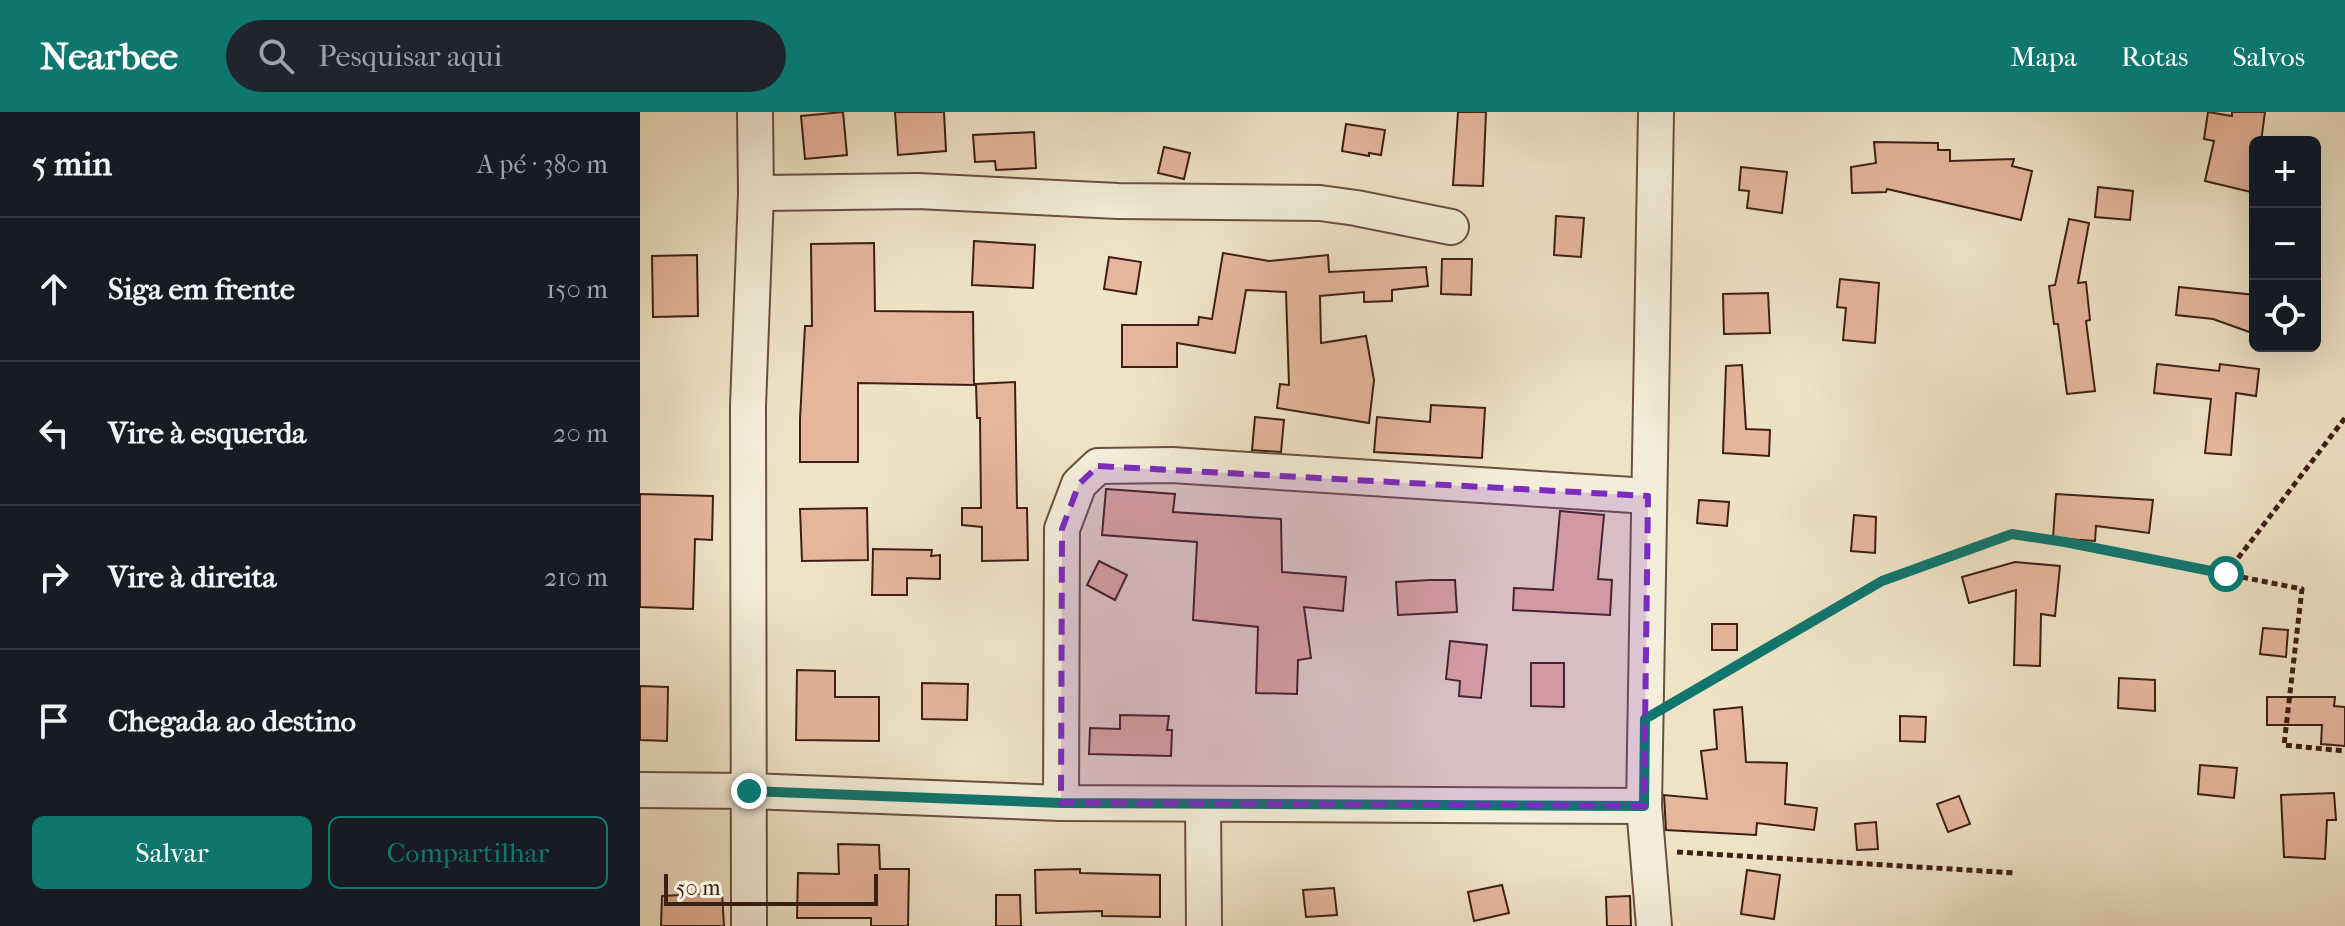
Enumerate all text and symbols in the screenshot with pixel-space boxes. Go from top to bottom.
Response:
search box [226,20,786,92]
text: Nearbee [40,34,178,79]
icon: search [254,34,298,78]
text: Pesquisar aqui [318,39,502,74]
text: Mapa [2010,40,2077,73]
text: Rotas [2121,40,2188,73]
text: Salvos [2232,40,2305,73]
map controls [2249,136,2321,352]
button: + [2249,136,2321,208]
text: 5 min [32,144,112,184]
text: A pé · 380 m [477,149,608,180]
button: − [2249,208,2321,280]
icon: ahead [32,267,76,311]
text: Siga em frente [108,272,295,307]
text: 150 m [546,274,608,305]
button: locate [2249,280,2321,352]
icon: left [32,411,76,455]
text: Vire à esquerda [108,416,306,451]
text: 20 m [553,418,608,449]
icon: right [32,555,76,599]
route start [2208,556,2244,592]
text: Vire à direita [108,560,276,595]
text: 210 m [544,562,608,593]
icon: arrive [32,699,76,743]
text: Chegada ao destino [108,704,356,739]
route end [731,773,767,809]
button: Salvar [32,816,312,889]
button: Compartilhar [328,816,608,889]
scale bar [664,870,878,906]
text: 50 m [676,875,721,901]

